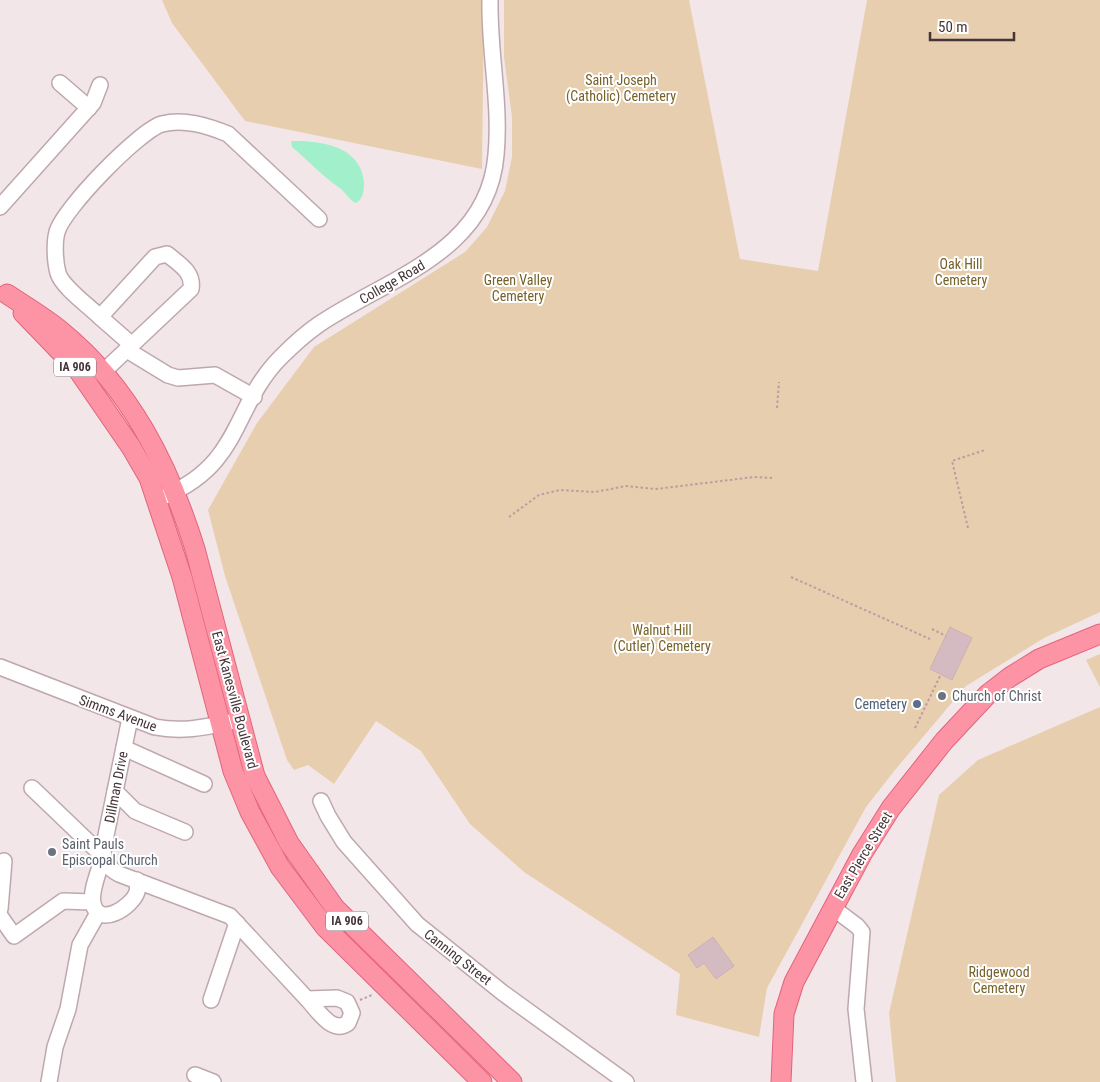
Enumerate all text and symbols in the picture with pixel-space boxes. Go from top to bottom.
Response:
scale bar [930,10,1014,42]
text: 50 m [938,18,968,36]
park label: Saint Joseph (Catholic) Cemetery [566,72,676,105]
park label: Oak Hill Cemetery [935,256,987,288]
street label: College Road [356,257,428,307]
park label: Green Valley Cemetery [484,272,552,304]
road number: IA 906 [54,358,96,377]
park label: Walnut Hill (Cutler) Cemetery [613,622,711,655]
street label: East Kanesville Boulevard [209,629,261,771]
place label: Church of Christ [952,688,1041,704]
marker: Church of Christ [936,690,948,702]
street label: Simms Avenue [77,692,159,735]
place label: Cemetery [854,696,907,712]
marker: Cemetery [911,698,923,710]
street label: Dillman Drive [101,749,131,824]
street label: East Pierce Street [831,809,895,901]
place label: Saint Pauls Episcopal Church [62,836,158,868]
marker: Saint Pauls Episcopal Church [46,846,58,858]
road number: IA 906 [326,911,368,930]
street label: Canning Street [421,926,495,988]
park label: Ridgewood Cemetery [968,964,1030,996]

